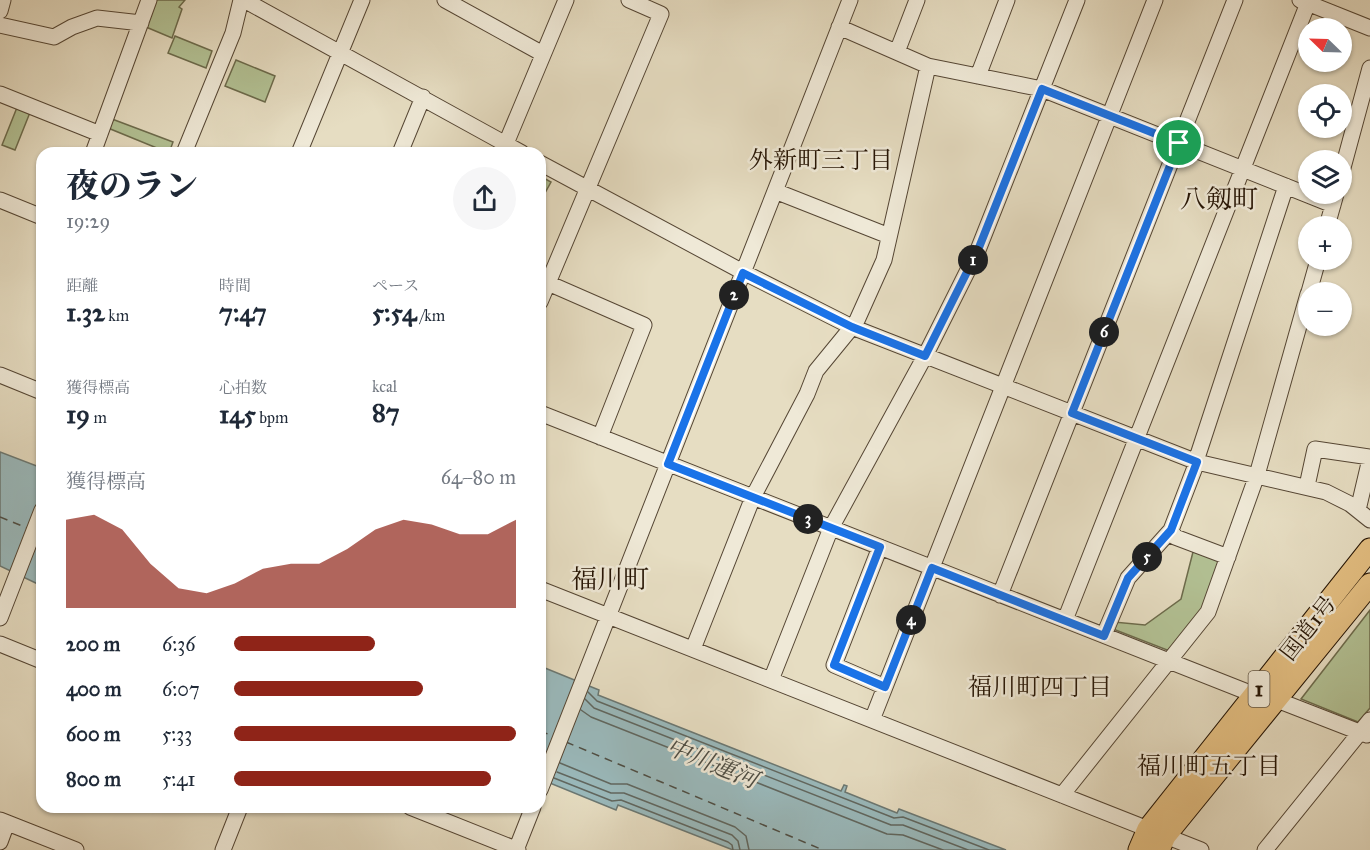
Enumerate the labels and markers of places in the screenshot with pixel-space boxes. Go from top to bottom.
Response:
pin [1153,117,1204,168]
pin: 1 [958,245,988,275]
pin: 2 [719,280,749,310]
pin: 6 [1089,317,1119,347]
pin: 3 [793,504,823,534]
pin: 5 [1132,542,1162,572]
pin: 4 [896,605,926,635]

